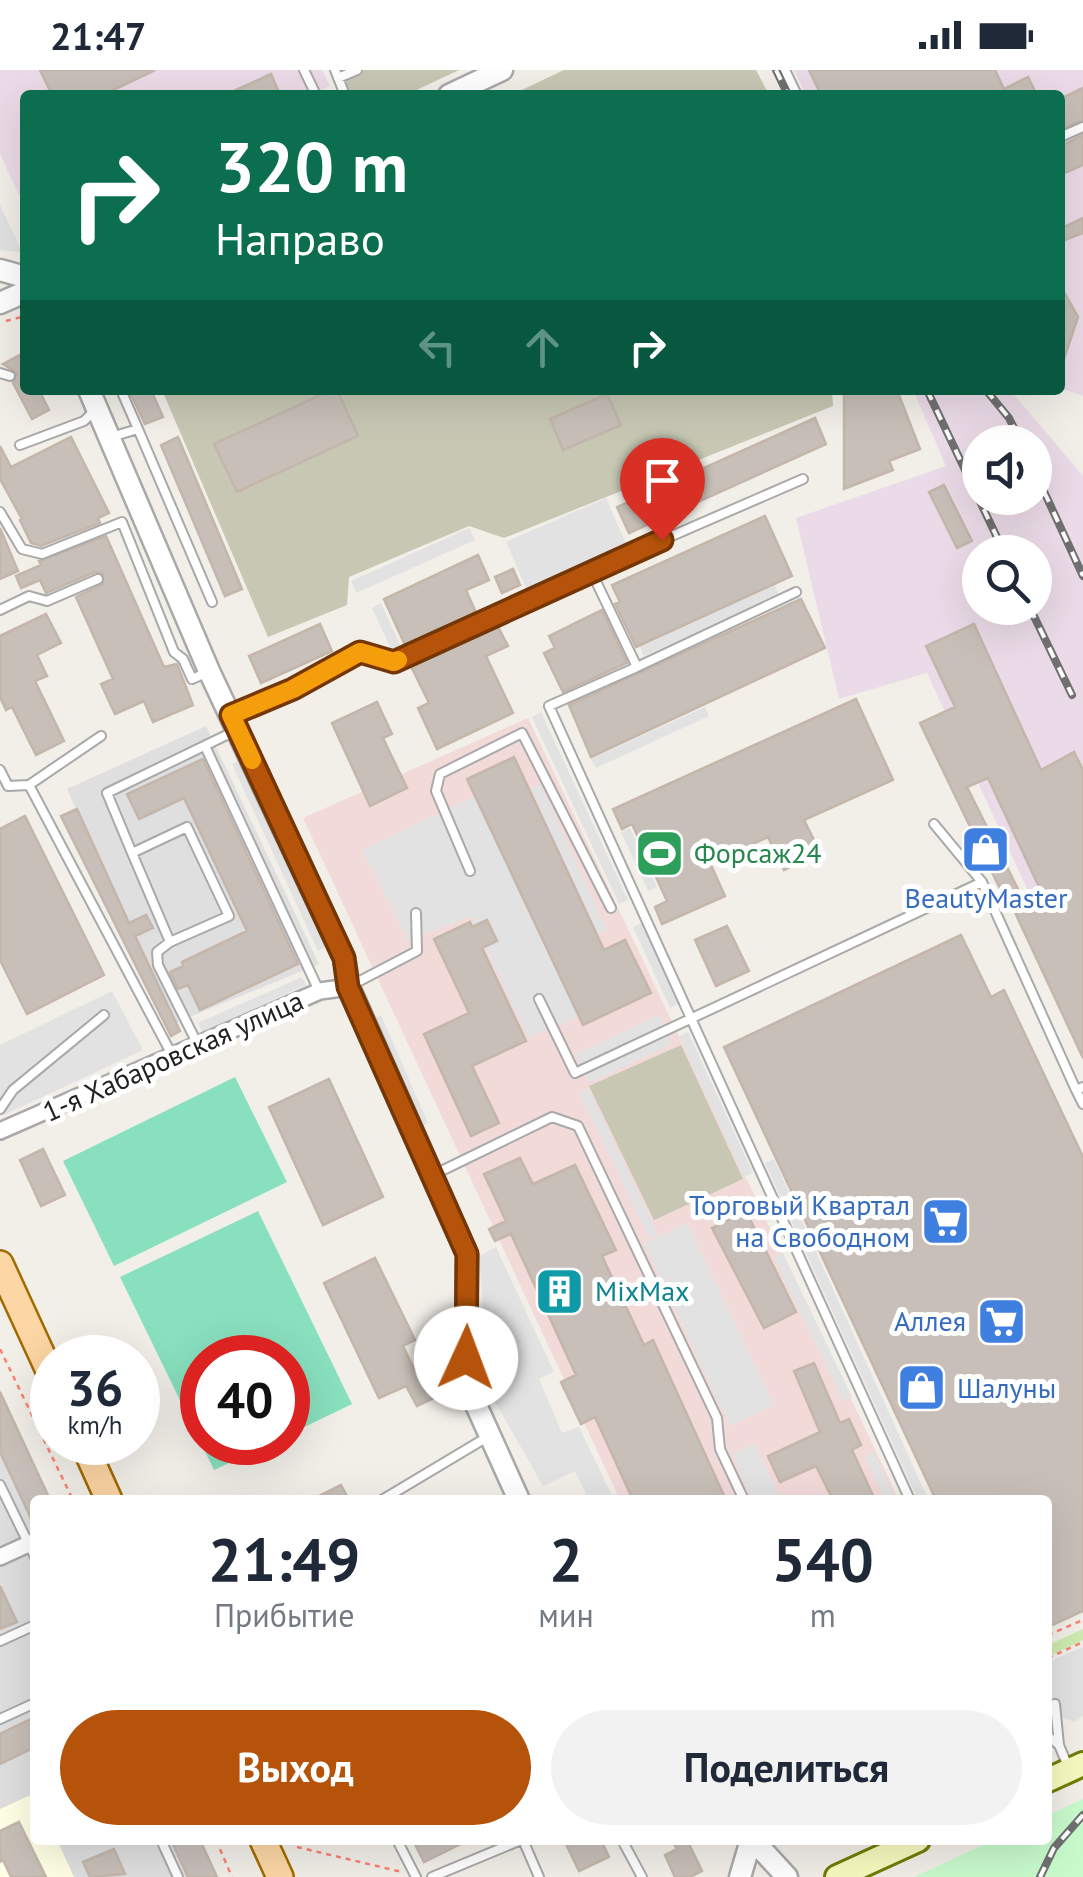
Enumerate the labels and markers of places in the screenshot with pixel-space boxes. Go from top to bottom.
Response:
pin [620,438,705,541]
shop icon: BeautyMaster [960,824,1012,876]
sports icon: Форсаж24 [633,827,685,879]
place label: Форсаж24 [694,834,822,871]
place label: BeautyMaster [905,879,1068,916]
place label: Торговый Квартал на Свободном [689,1186,910,1255]
supermarket icon: Торговый Квартал на Свободном [919,1195,971,1247]
building icon: MixMax [534,1265,586,1317]
place label: MixMax [595,1272,690,1309]
supermarket icon: Аллея [975,1295,1027,1347]
place label: Аллея [894,1302,966,1339]
shop icon: Шалуны [896,1362,948,1414]
place label: Шалуны [957,1369,1056,1406]

